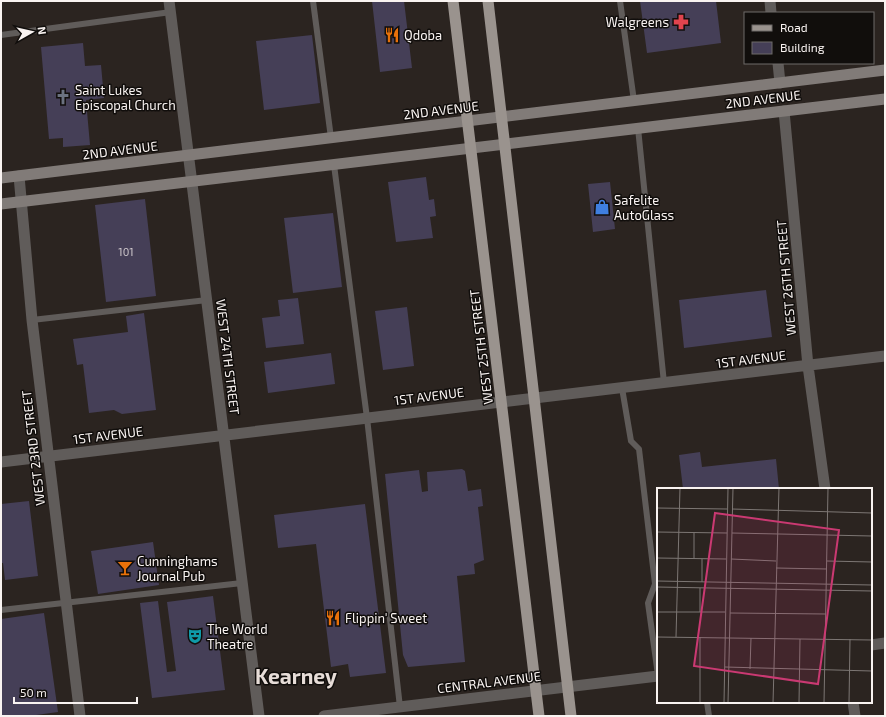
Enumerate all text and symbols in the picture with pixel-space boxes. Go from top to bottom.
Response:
north arrow [12,12,52,52]
legend [744,12,874,64]
pharmacy icon: Walgreens [672,13,690,31]
place label: Walgreens [605,14,669,30]
text: Road [780,20,808,34]
text: N [35,26,49,35]
restaurant icon: Qdoba [383,26,401,44]
place label: Qdoba [404,27,442,43]
text: Building [780,40,825,54]
place label: Saint Lukes Episcopal Church [75,82,176,113]
street label: 2ND AVENUE [724,86,802,112]
church icon: Saint Lukes Episcopal Church [54,88,72,106]
street label: 2ND AVENUE [402,97,480,123]
street label: 2ND AVENUE [81,137,159,163]
place label: Safelite AutoGlass [614,192,674,223]
shop icon: Safelite AutoGlass [593,198,611,216]
street label: WEST 26TH STREET [773,219,799,336]
house number: 101 [118,245,134,258]
street label: WEST 25TH STREET [466,288,496,405]
street label: WEST 24TH STREET [213,298,243,416]
street label: 1ST AVENUE [715,347,787,371]
street label: 1ST AVENUE [393,384,465,408]
street label: WEST 23RD STREET [18,389,48,507]
street label: 1ST AVENUE [72,423,144,447]
inset map [657,488,872,703]
place label: Cunninghams Journal Pub [137,553,218,584]
bar icon: Cunninghams Journal Pub [116,559,134,577]
restaurant icon: Flippin' Sweet [324,609,342,627]
place label: Flippin' Sweet [345,610,427,626]
place label: The World Theatre [207,621,268,652]
theatre icon: The World Theatre [186,627,204,645]
district label: Kearney [255,663,337,689]
street label: CENTRAL AVENUE [436,668,542,696]
scale bar [14,679,137,705]
text: 50 m [20,685,47,699]

